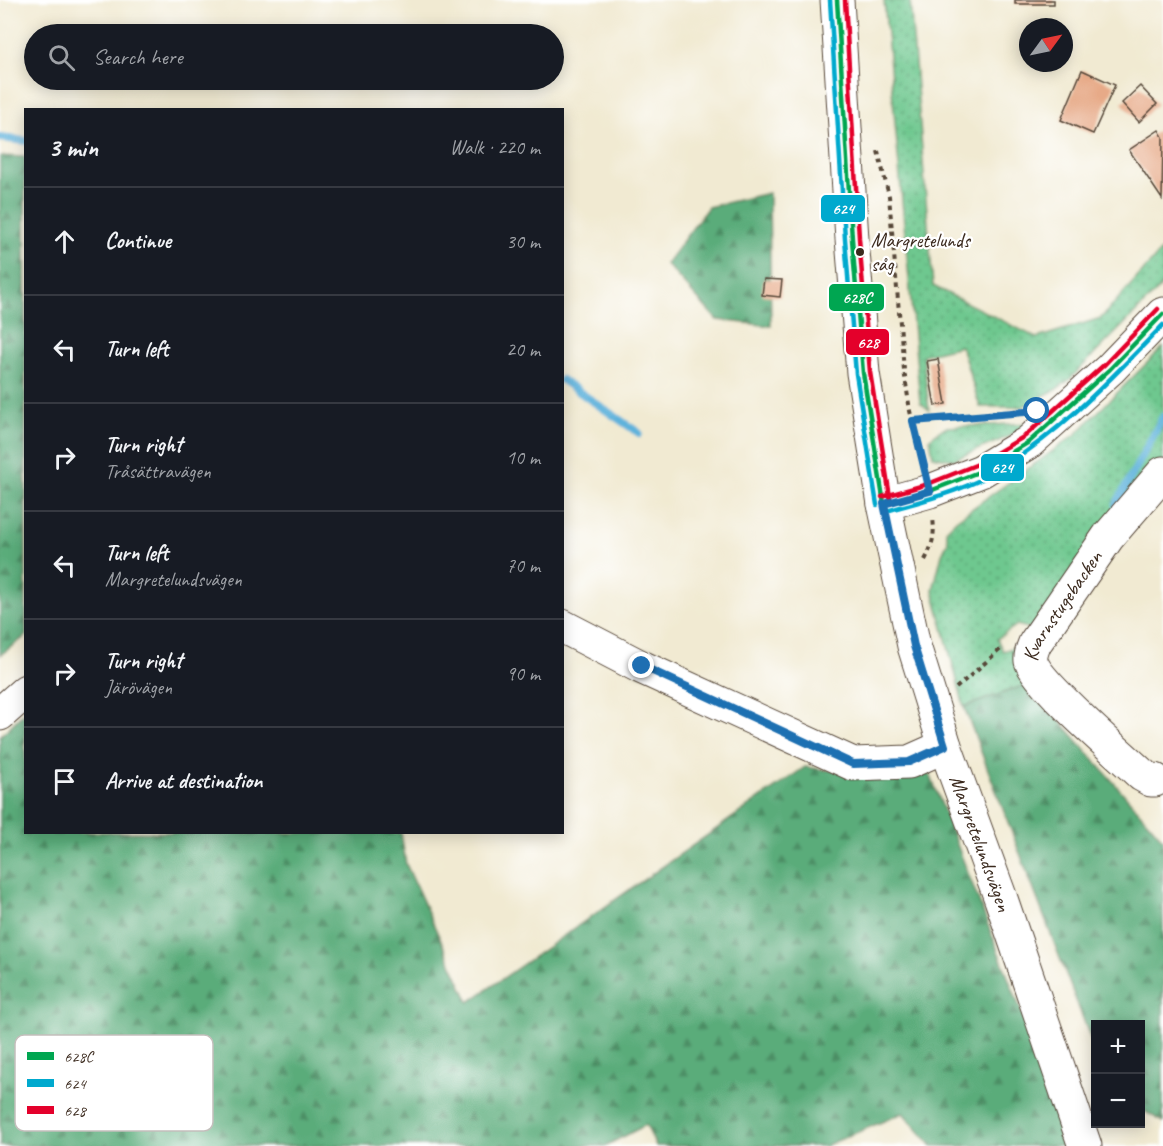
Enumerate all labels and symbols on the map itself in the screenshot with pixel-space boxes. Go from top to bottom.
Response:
north arrow [1019,18,1073,72]
line badge: 624 [820,194,866,223]
text: 624 [832,199,856,219]
place label: Margretelunds såg [871,228,972,277]
marker: Margretelunds såg [854,246,866,258]
line badge: 628C [828,283,885,312]
text: 628C [842,288,874,308]
line badge: 628 [845,328,890,356]
text: 628 [857,333,881,353]
route start [1023,397,1049,423]
line badge: 624 [980,453,1025,482]
text: 624 [991,458,1015,478]
street label: Kvarnstugebacken [1018,545,1108,662]
route end [628,652,654,678]
street label: Margretelundsvägen [944,771,1017,916]
legend [15,1035,213,1131]
text: 628C [64,1047,95,1067]
text: 624 [64,1074,87,1094]
text: 628 [64,1101,87,1121]

